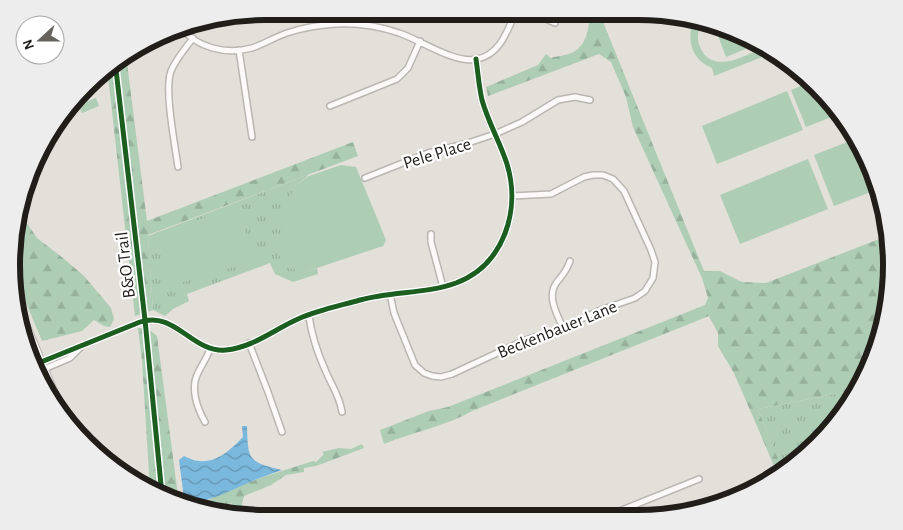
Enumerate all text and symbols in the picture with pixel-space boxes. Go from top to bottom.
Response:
north arrow [15,15,65,65]
text: N [21,37,37,51]
street label: Pele Place [401,135,473,173]
street label: B&O Trail [113,231,139,299]
street label: Beckenbauer Lane [495,298,620,362]

